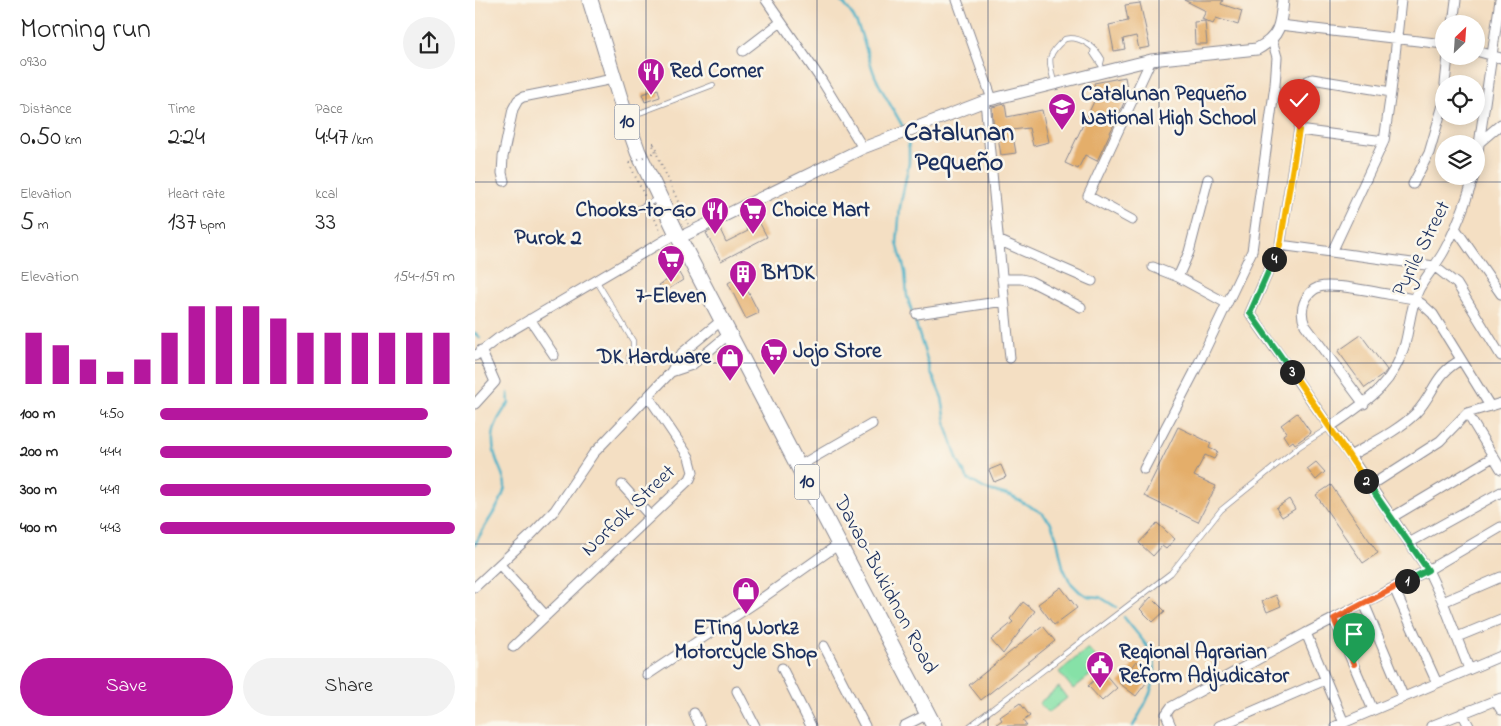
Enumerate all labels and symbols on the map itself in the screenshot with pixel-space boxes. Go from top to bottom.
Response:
north arrow [1435,15,1485,65]
restaurant icon: Red Corner [636,57,666,96]
place label: Red Corner [670,57,764,87]
pin [1278,79,1320,130]
place label: Catalunan Pequeño National High School [1081,80,1257,136]
school or university icon: Catalunan Pequeño National High School [1047,92,1077,131]
road number: 10 [615,104,639,140]
district label: Catalunan Pequeño [904,115,1014,183]
place label: Chooks-to-Go [576,196,696,226]
restaurant icon: Chooks-to-Go [700,196,730,235]
supermarket icon: Choice Mart [738,196,768,235]
place label: Choice Mart [772,196,871,226]
street label: Pyrile Street [1385,196,1461,303]
district label: Purok 2 [514,223,582,255]
supermarket icon: 7-Eleven [656,244,686,283]
pin: 4 [1261,246,1287,272]
building icon: BMDK [728,259,758,298]
place label: BMDK [761,259,815,289]
place label: 7-Eleven [636,282,706,312]
supermarket icon: Jojo Store [759,337,789,376]
place label: Jojo Store [793,337,882,367]
place label: DK Hardware [596,343,712,373]
shop icon: DK Hardware [715,343,745,382]
pin: 3 [1279,360,1305,384]
street label: Norfolk Street [575,458,683,564]
road number: 10 [795,464,819,500]
pin: 2 [1353,468,1379,494]
street label: Davao-Bukidnon Road [825,489,945,680]
pin: 1 [1395,568,1419,594]
shop icon: ETing Workz Motorcycle Shop [731,576,761,615]
pin [1333,613,1375,664]
place label: ETing Workz Motorcycle Shop [674,614,818,670]
place label: Regional Agrarian Reform Adjudicator [1119,638,1290,692]
public building icon: Regional Agrarian Reform Adjudicator [1085,650,1115,689]

